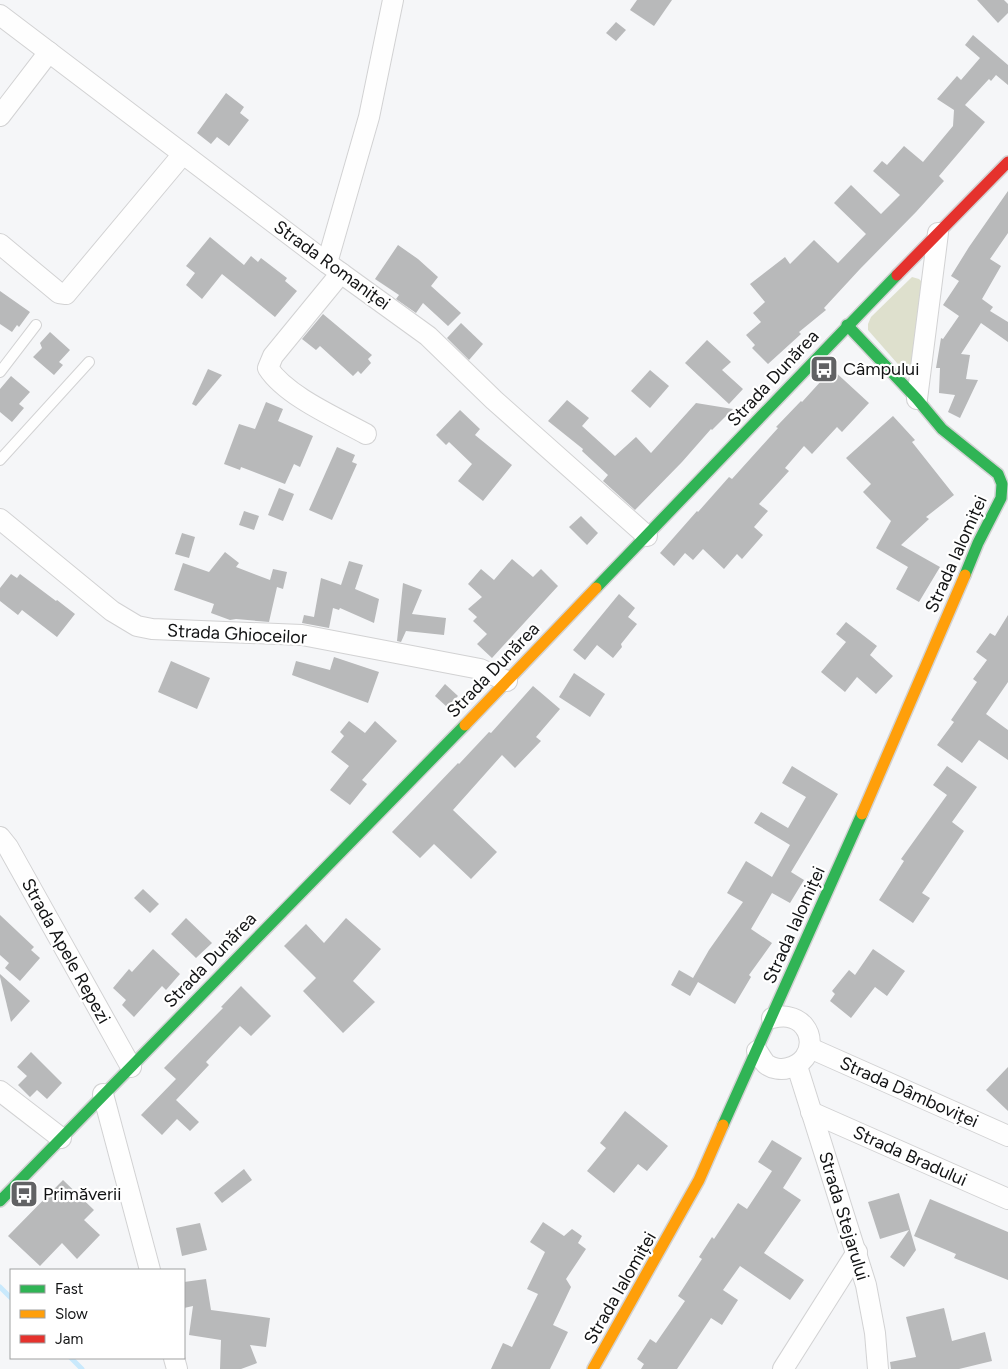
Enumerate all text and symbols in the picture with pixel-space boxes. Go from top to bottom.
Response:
street label: Strada Romaniței [270,215,394,315]
street label: Strada Dunărea [723,325,823,431]
bus stop icon: Câmpului [809,354,839,384]
place label: Câmpului [843,358,919,380]
street label: Strada Ialomiței [920,492,992,616]
street label: Strada Dunărea [442,618,544,722]
street label: Strada Ghioceilor [167,619,307,649]
street label: Strada Ialomiței [758,863,830,987]
street label: Strada Apele Repezi [17,874,115,1028]
street label: Strada Dunărea [159,908,261,1012]
street label: Strada Dâmboviței [836,1052,982,1132]
street label: Strada Bradului [850,1121,970,1191]
street label: Strada Stejarului [814,1149,874,1283]
bus stop icon: Primăverii [9,1179,39,1209]
place label: Primăverii [43,1183,121,1205]
street label: Strada Ialomiței [579,1228,661,1348]
legend [10,1269,185,1359]
text: Fast [55,1280,84,1298]
text: Slow [55,1305,88,1323]
text: Jam [55,1330,83,1348]

